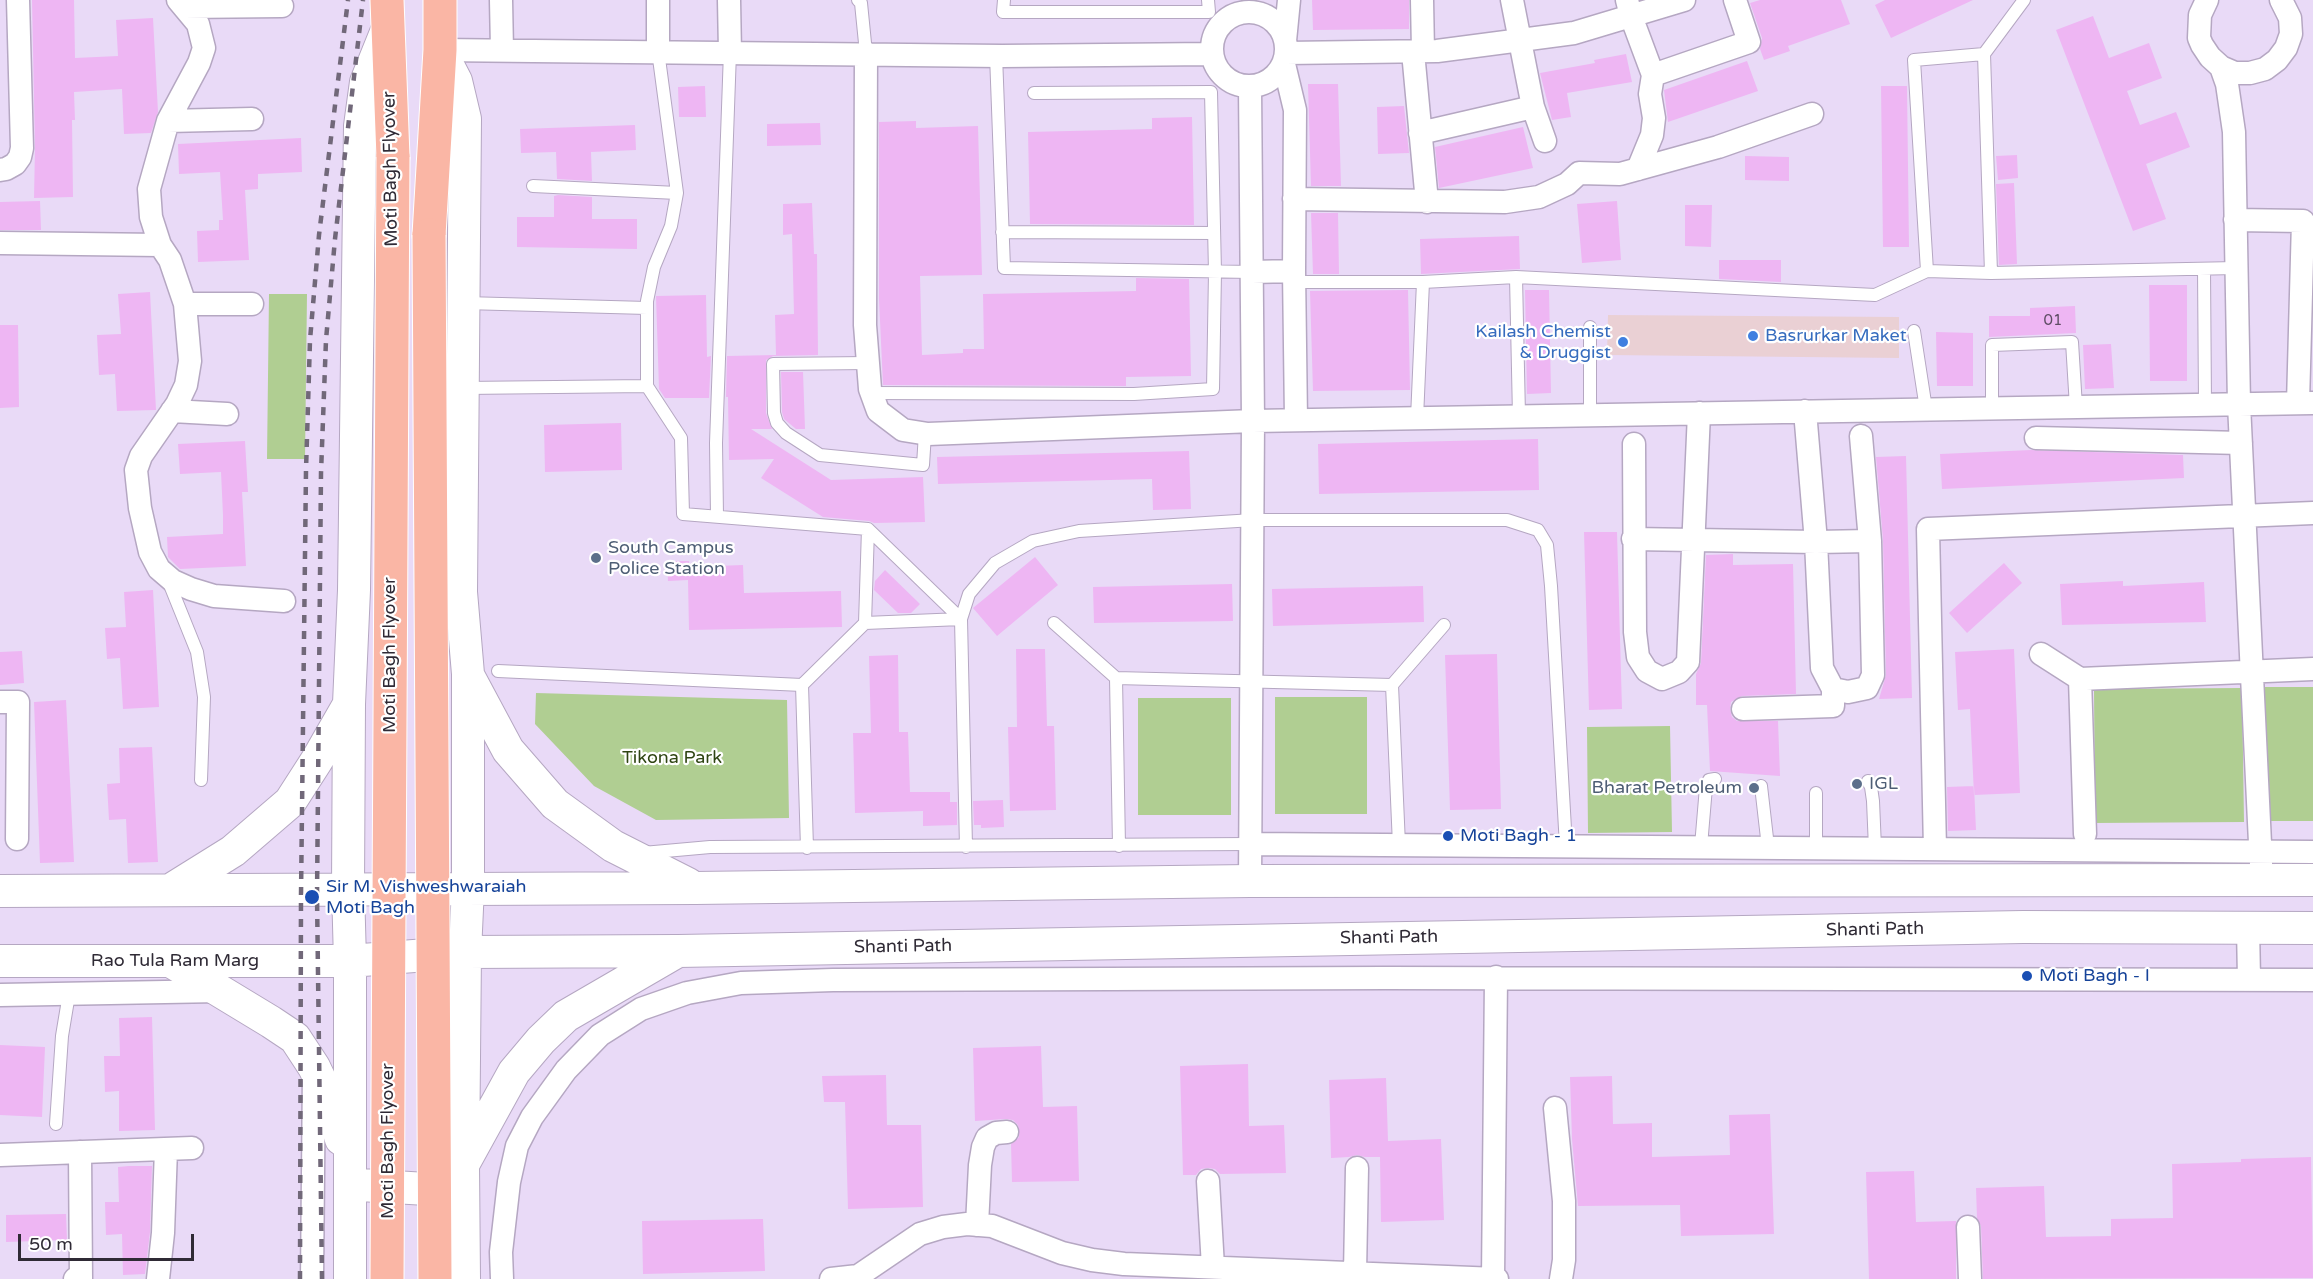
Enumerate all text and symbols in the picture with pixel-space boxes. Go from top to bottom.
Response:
street label: Moti Bagh Flyover [379,91,403,247]
house number: 01 [2044,312,2062,330]
place label: Kailash Chemist & Druggist [1475,321,1611,364]
place label: Basrurkar Maket [1765,325,1907,347]
marker: Basrurkar Maket [1746,329,1760,343]
marker: Kailash Chemist & Druggist [1616,335,1630,349]
place label: South Campus Police Station [608,537,734,580]
marker: South Campus Police Station [589,551,603,565]
street label: Moti Bagh Flyover [379,577,401,733]
park label: Tikona Park [622,747,722,769]
place label: IGL [1869,773,1898,795]
place label: Bharat Petroleum [1592,777,1742,799]
marker: IGL [1850,777,1864,791]
marker: Bharat Petroleum [1747,781,1761,795]
place label: Moti Bagh - 1 [1460,825,1577,847]
marker: Moti Bagh - 1 [1441,829,1455,843]
place label: Sir M. Vishweshwaraiah Moti Bagh [326,876,527,918]
marker: Sir M. Vishweshwaraiah Moti Bagh [303,888,321,906]
street label: Shanti Path [1826,918,1924,942]
street label: Shanti Path [1340,926,1438,950]
street label: Shanti Path [854,935,952,959]
street label: Rao Tula Ram Marg [91,950,259,972]
place label: Moti Bagh - I [2039,965,2150,987]
marker: Moti Bagh - I [2020,969,2034,983]
street label: Moti Bagh Flyover [377,1063,399,1219]
scale bar [21,1222,196,1260]
text: 50 m [29,1233,73,1255]

